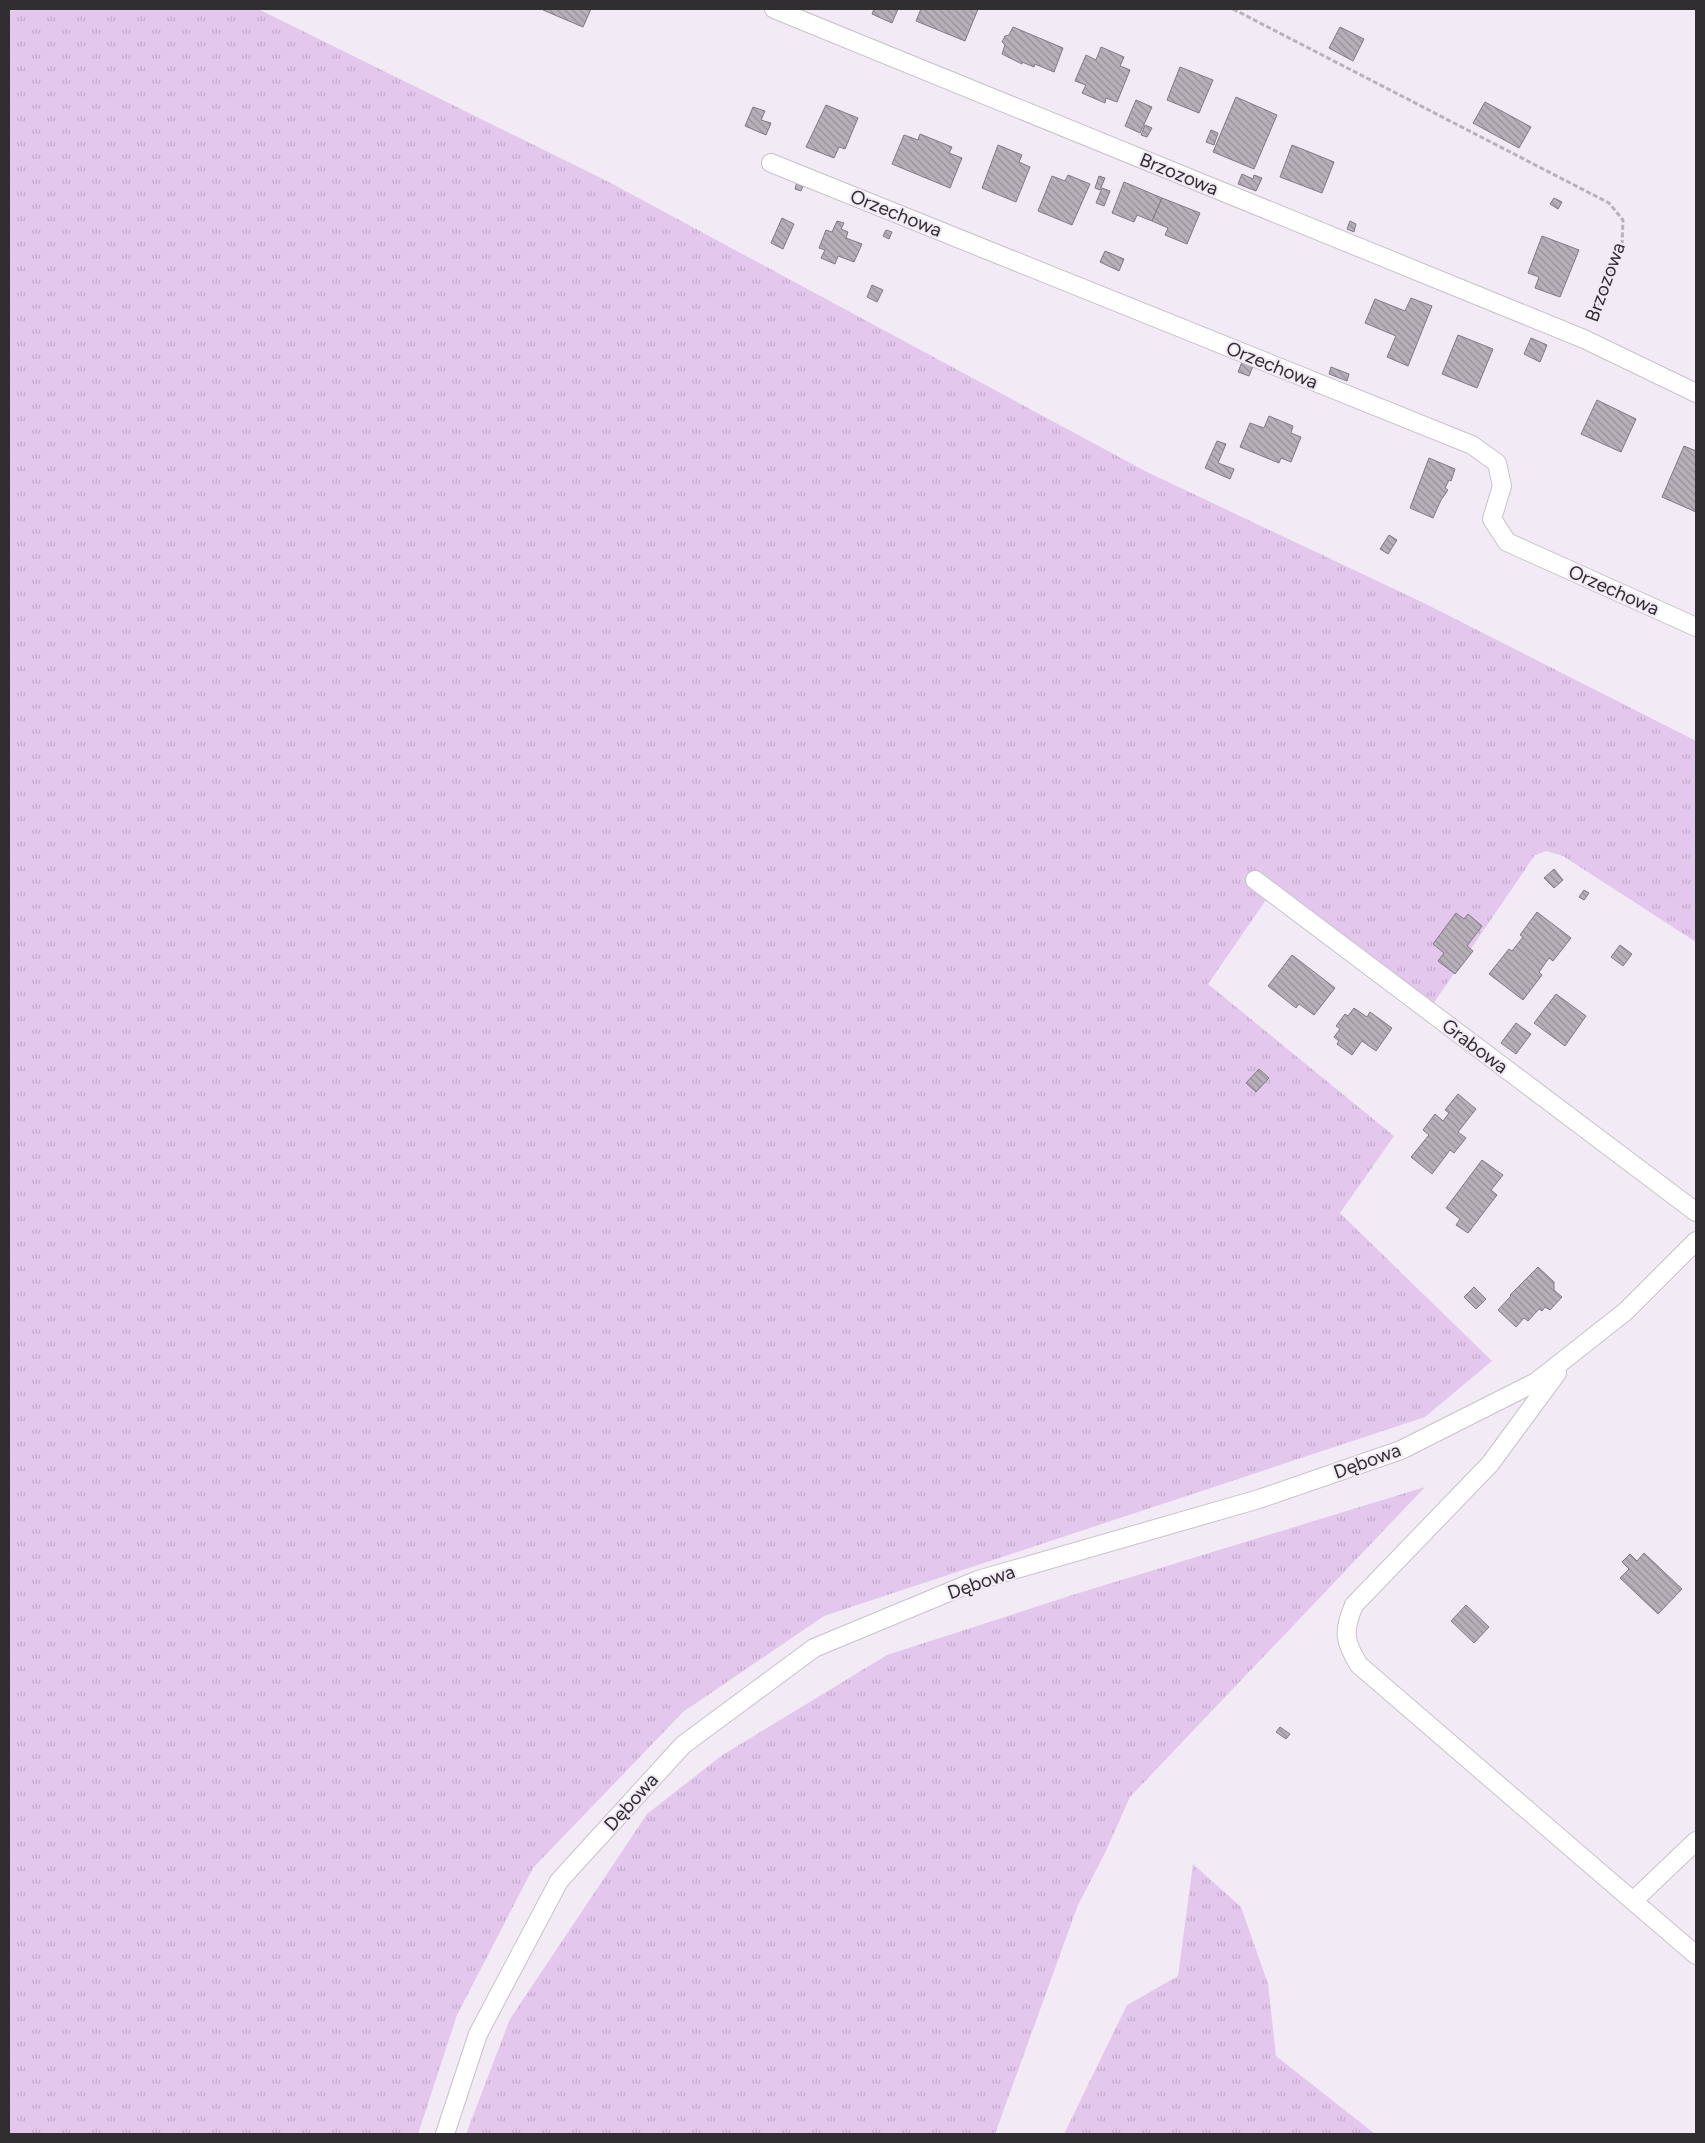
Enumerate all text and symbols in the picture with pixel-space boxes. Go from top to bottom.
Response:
street label: Brzozowa [1136,148,1222,200]
street label: Orzechowa [847,184,945,242]
street label: Brzozowa [1580,239,1630,325]
street label: Orzechowa [1223,336,1321,394]
street label: Orzechowa [1565,560,1663,620]
street label: Grabowa [1437,1014,1513,1078]
street label: Dębowa [1330,1438,1404,1484]
street label: Dębowa [944,1560,1018,1604]
street label: Dębowa [599,1768,663,1836]

